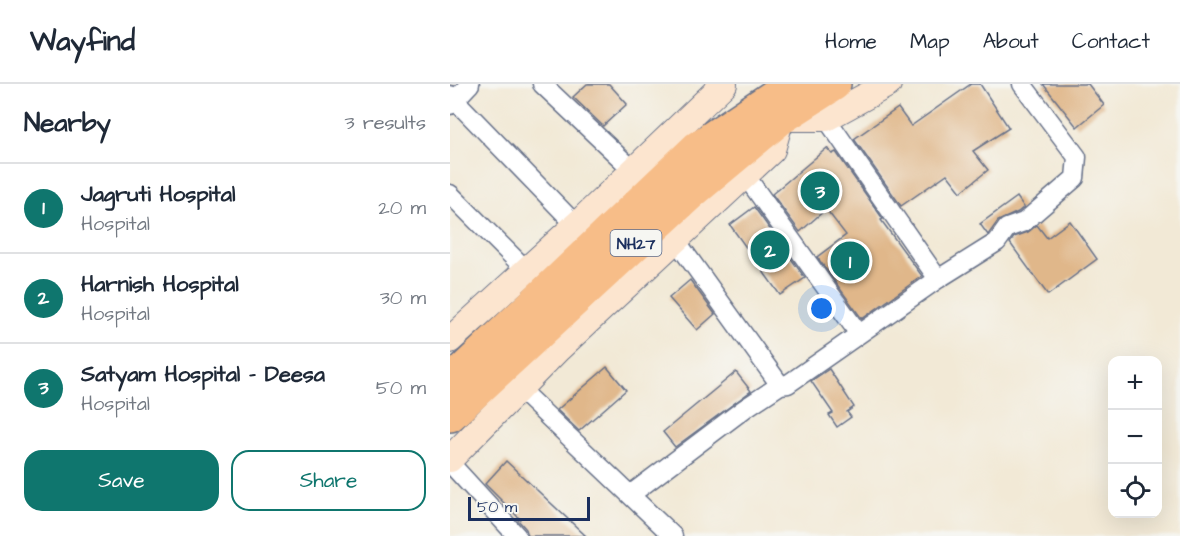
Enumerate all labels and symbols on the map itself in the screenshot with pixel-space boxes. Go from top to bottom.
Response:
pin: 3 [800,168,839,214]
pin: 2 [750,228,790,272]
road number: NH27 [610,230,662,256]
pin: 1 [830,238,870,284]
your location [807,294,836,323]
scale bar [468,494,590,522]

